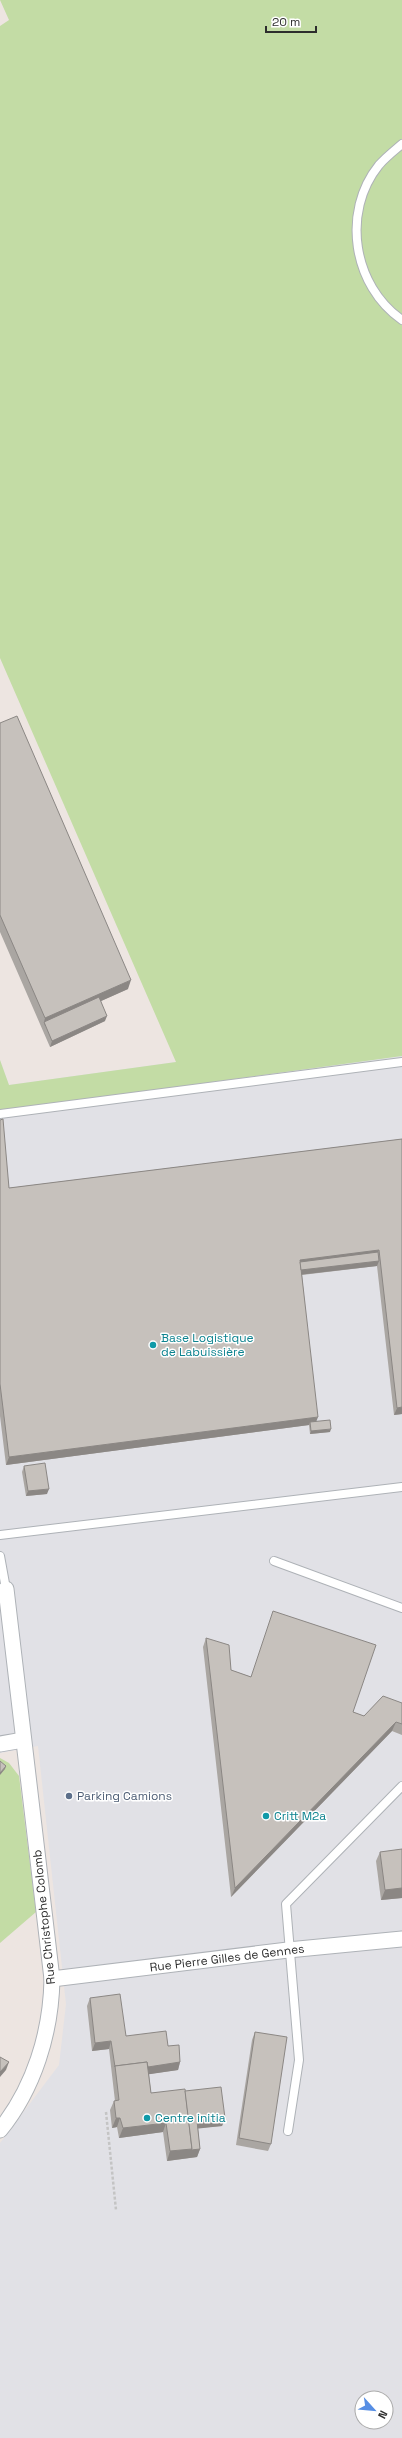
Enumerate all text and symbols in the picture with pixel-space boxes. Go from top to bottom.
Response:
scale bar [266,8,316,34]
text: 20 m [272,14,300,30]
place label: Base Logistique de Labuissière [161,1330,254,1360]
marker: Base Logistique de Labuissière [148,1340,158,1350]
place label: Parking Camions [77,1788,172,1804]
marker: Parking Camions [64,1791,74,1801]
place label: Critt M2a [274,1808,326,1824]
marker: Critt M2a [261,1811,271,1821]
street label: Rue Christophe Colomb [29,1849,59,1985]
street label: Rue Pierre Gilles de Gennes [149,1941,305,1975]
place label: Centre initia [155,2110,226,2126]
marker: Centre initia [142,2113,152,2123]
north arrow [354,2390,394,2430]
text: N [375,2408,391,2421]

